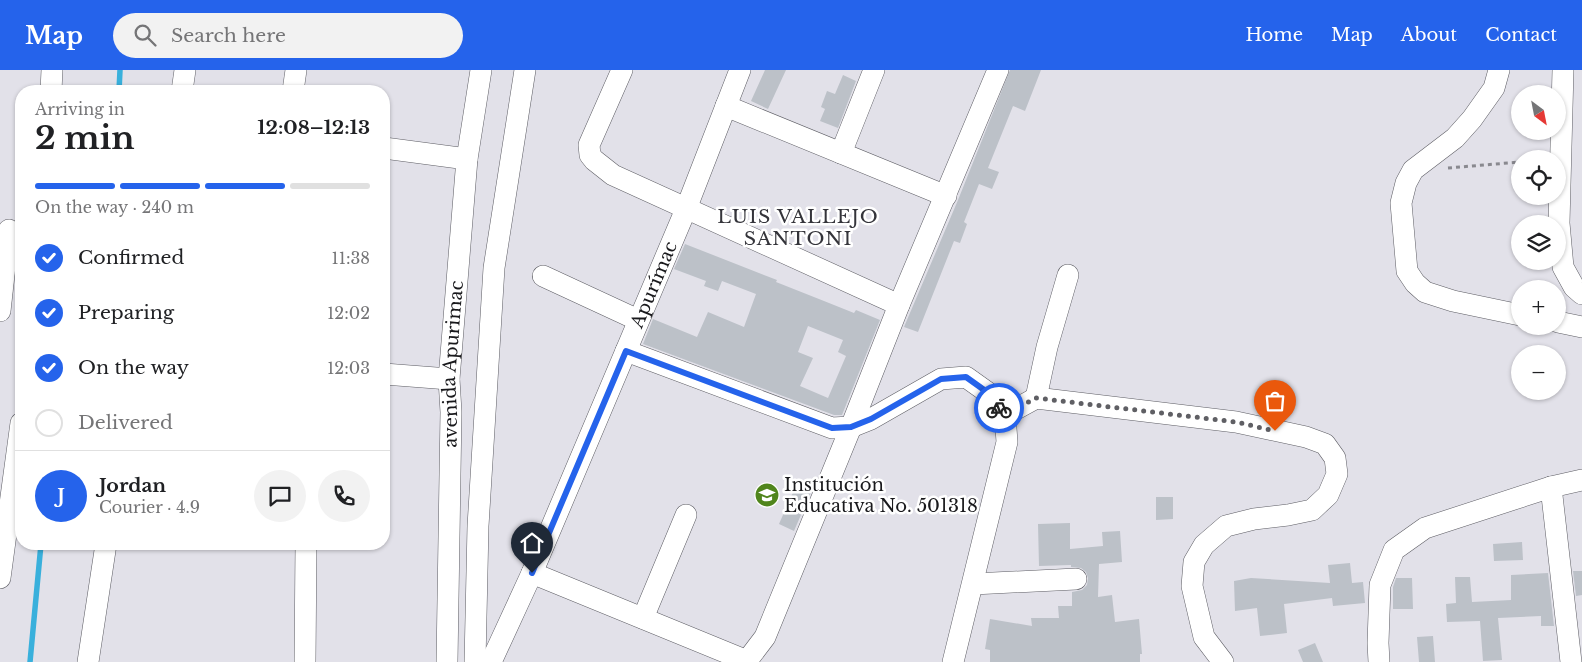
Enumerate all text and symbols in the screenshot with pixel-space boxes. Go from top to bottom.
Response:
search box [113,13,463,58]
text: Map [25,21,83,50]
icon: search [131,21,159,49]
text: Search here [171,24,286,47]
text: Home [1245,24,1303,46]
text: Map [1331,24,1373,46]
text: About [1401,24,1457,46]
text: Contact [1485,24,1557,46]
north arrow [1511,85,1566,140]
map controls [1511,85,1566,400]
text: Arriving in [35,99,125,119]
text: 12:08–12:13 [257,116,370,139]
text: 2 min [35,118,135,158]
button: locate [1511,150,1566,205]
text: On the way · 240 m [35,197,194,217]
district label: LUIS VALLEJO SANTONI [717,205,879,250]
button: layers [1511,215,1566,270]
street label: Apurímac [626,238,682,332]
icon: check [35,244,63,272]
text: Confirmed [78,246,184,269]
text: 11:38 [332,248,370,268]
street label: avenida Apurimac [438,279,468,448]
button: + [1511,280,1566,335]
icon: check [35,299,63,327]
text: Preparing [78,301,174,324]
text: 12:02 [327,303,370,323]
button: − [1511,345,1566,400]
icon: check [35,354,63,382]
text: On the way [78,356,189,379]
text: 12:03 [327,358,370,378]
pin [1254,380,1296,431]
courier [974,383,1024,433]
icon: bag [1261,387,1289,415]
icon: bike [985,394,1013,422]
text: Delivered [78,411,173,434]
button: chat [254,470,306,522]
button: phone [318,470,370,522]
text: Jordan [99,474,166,497]
place label: Institución Educativa No. 501318 [784,474,978,517]
school or university icon: Institución Educativa No. 501318 [754,482,780,508]
text: J [57,484,65,507]
text: Courier · 4.9 [99,497,200,517]
pin [511,522,553,573]
icon: home [518,529,546,557]

